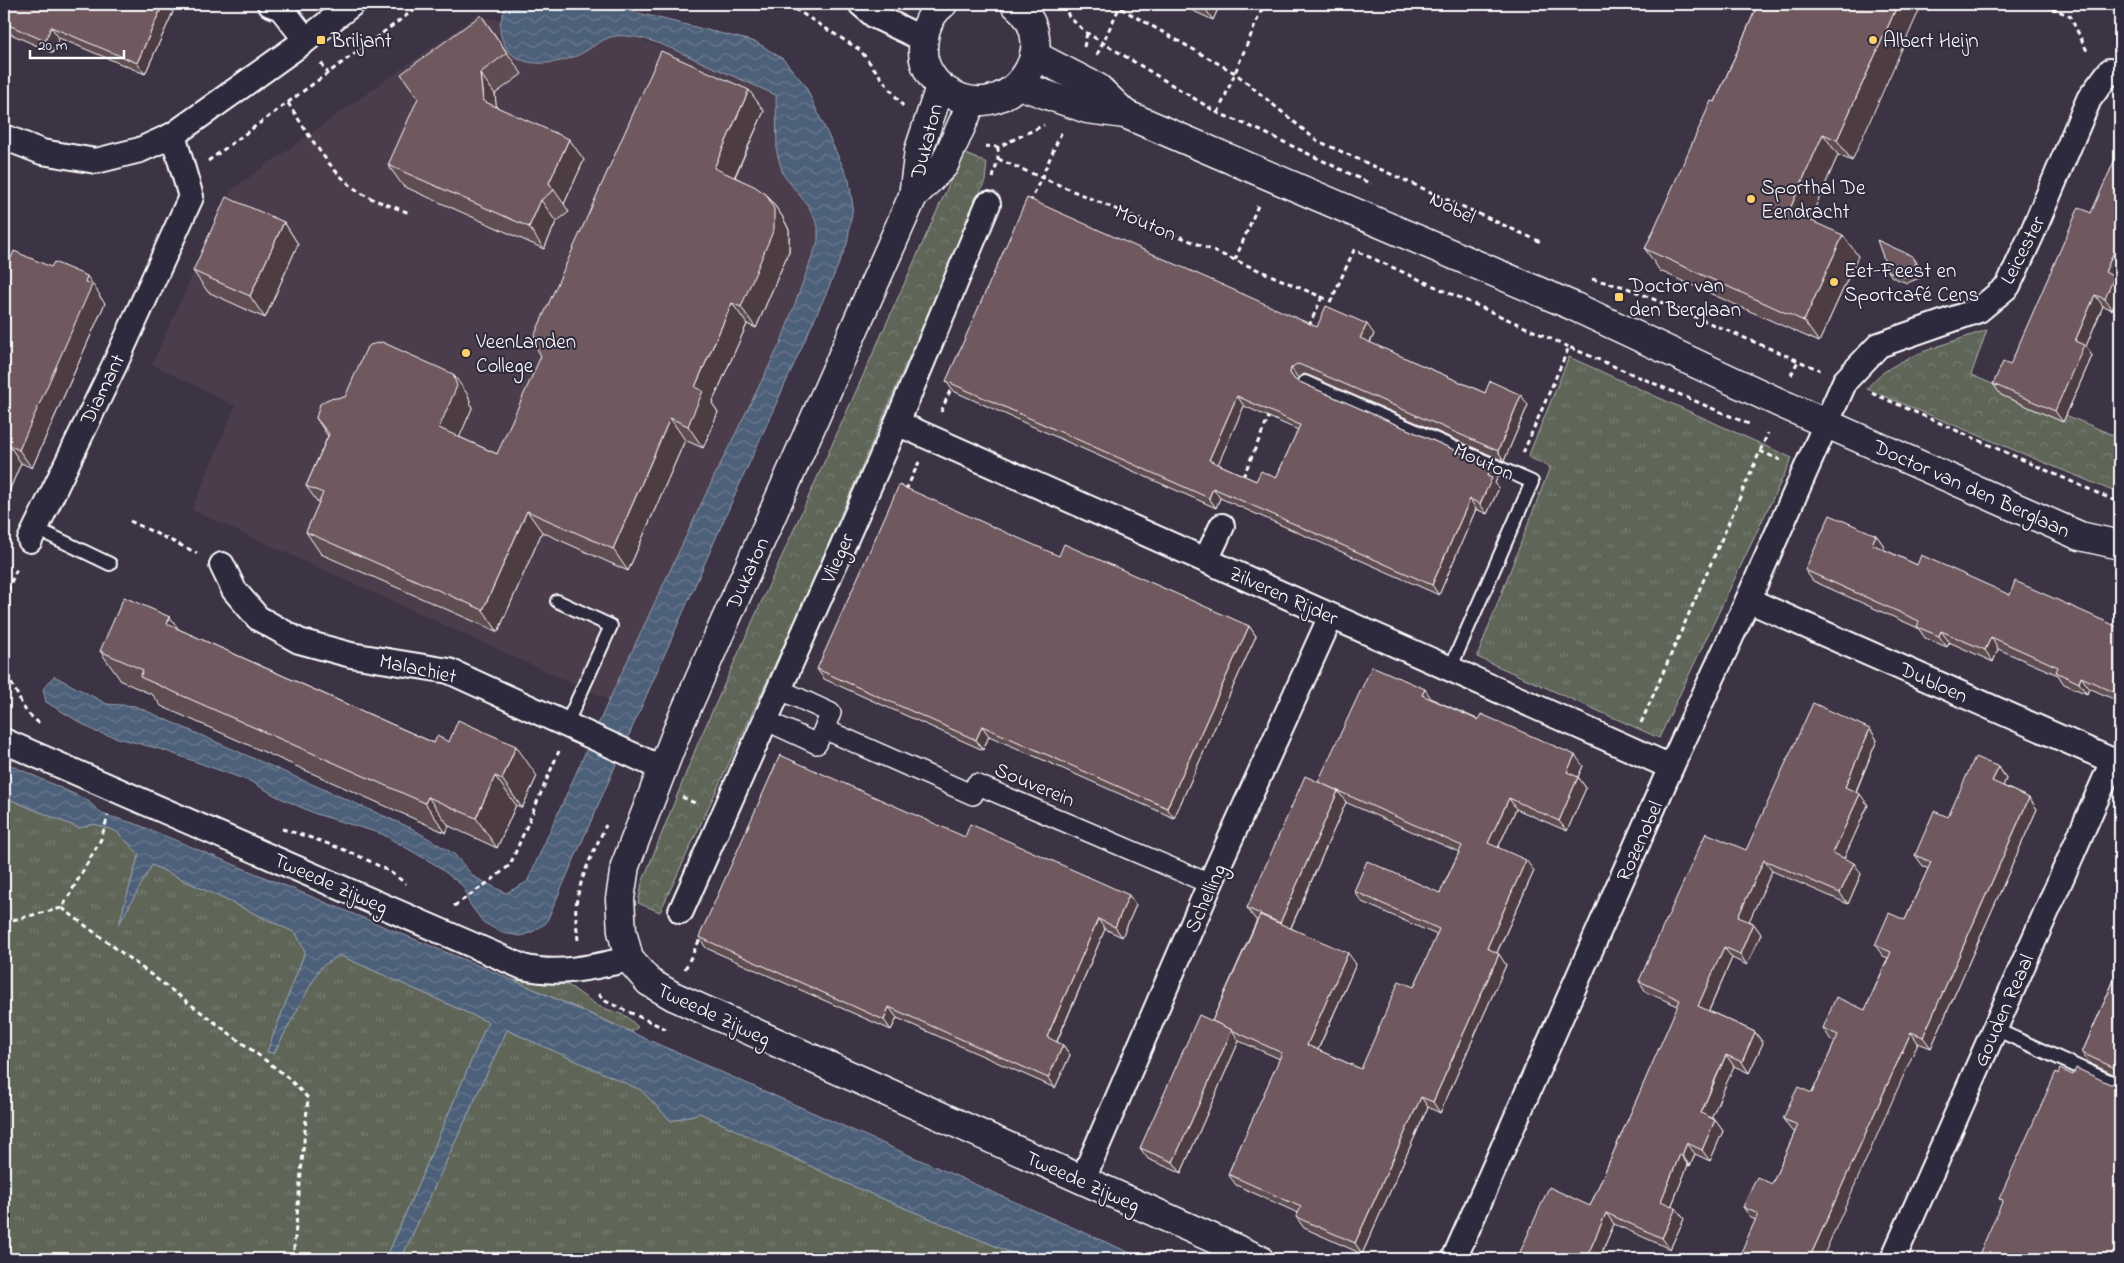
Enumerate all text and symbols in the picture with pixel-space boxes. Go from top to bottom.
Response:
place label: Briljant [330,27,392,57]
place label: Albert Heijn [1883,27,1979,57]
scale bar [30,28,124,60]
marker: Briljant [315,34,327,46]
marker: Albert Heijn [1867,34,1879,46]
text: 20 m [38,35,68,57]
street label: Dukaton [904,101,952,183]
place label: Sporthal De Eendracht [1761,174,1866,228]
street label: Nobel [1424,185,1480,233]
marker: Sporthal De Eendracht [1745,193,1757,205]
street label: Mouton [1110,198,1181,250]
street label: Leicester [1994,211,2054,290]
place label: Eet-Feest en Sportcafé Cens [1844,257,1979,311]
place label: Doctor van den Berglaan [1628,272,1741,328]
marker: Eet-Feest en Sportcafé Cens [1828,276,1840,288]
marker: Doctor van den Berglaan [1613,291,1625,303]
place label: VeenLanden College [475,328,576,384]
marker: VeenLanden College [460,347,472,359]
street label: Diamant [73,349,134,431]
street label: Doctor van den Berglaan [1866,433,2074,549]
street label: Mouton [1448,436,1518,490]
street label: Vlieger [814,529,865,590]
street label: Dukaton [719,533,778,616]
street label: Zilveren Rijder [1224,559,1343,634]
street label: Malachiet [376,647,459,693]
street label: Dubloen [1893,655,1972,712]
street label: Souverein [989,756,1079,816]
street label: Rozenobel [1610,797,1672,887]
street label: Tweede Zijweg [267,846,392,925]
street label: Schelling [1178,859,1237,939]
street label: Gouden Reaal [1967,950,2043,1072]
street label: Tweede Zijweg [651,976,775,1057]
street label: Tweede Zijweg [1019,1144,1144,1223]

